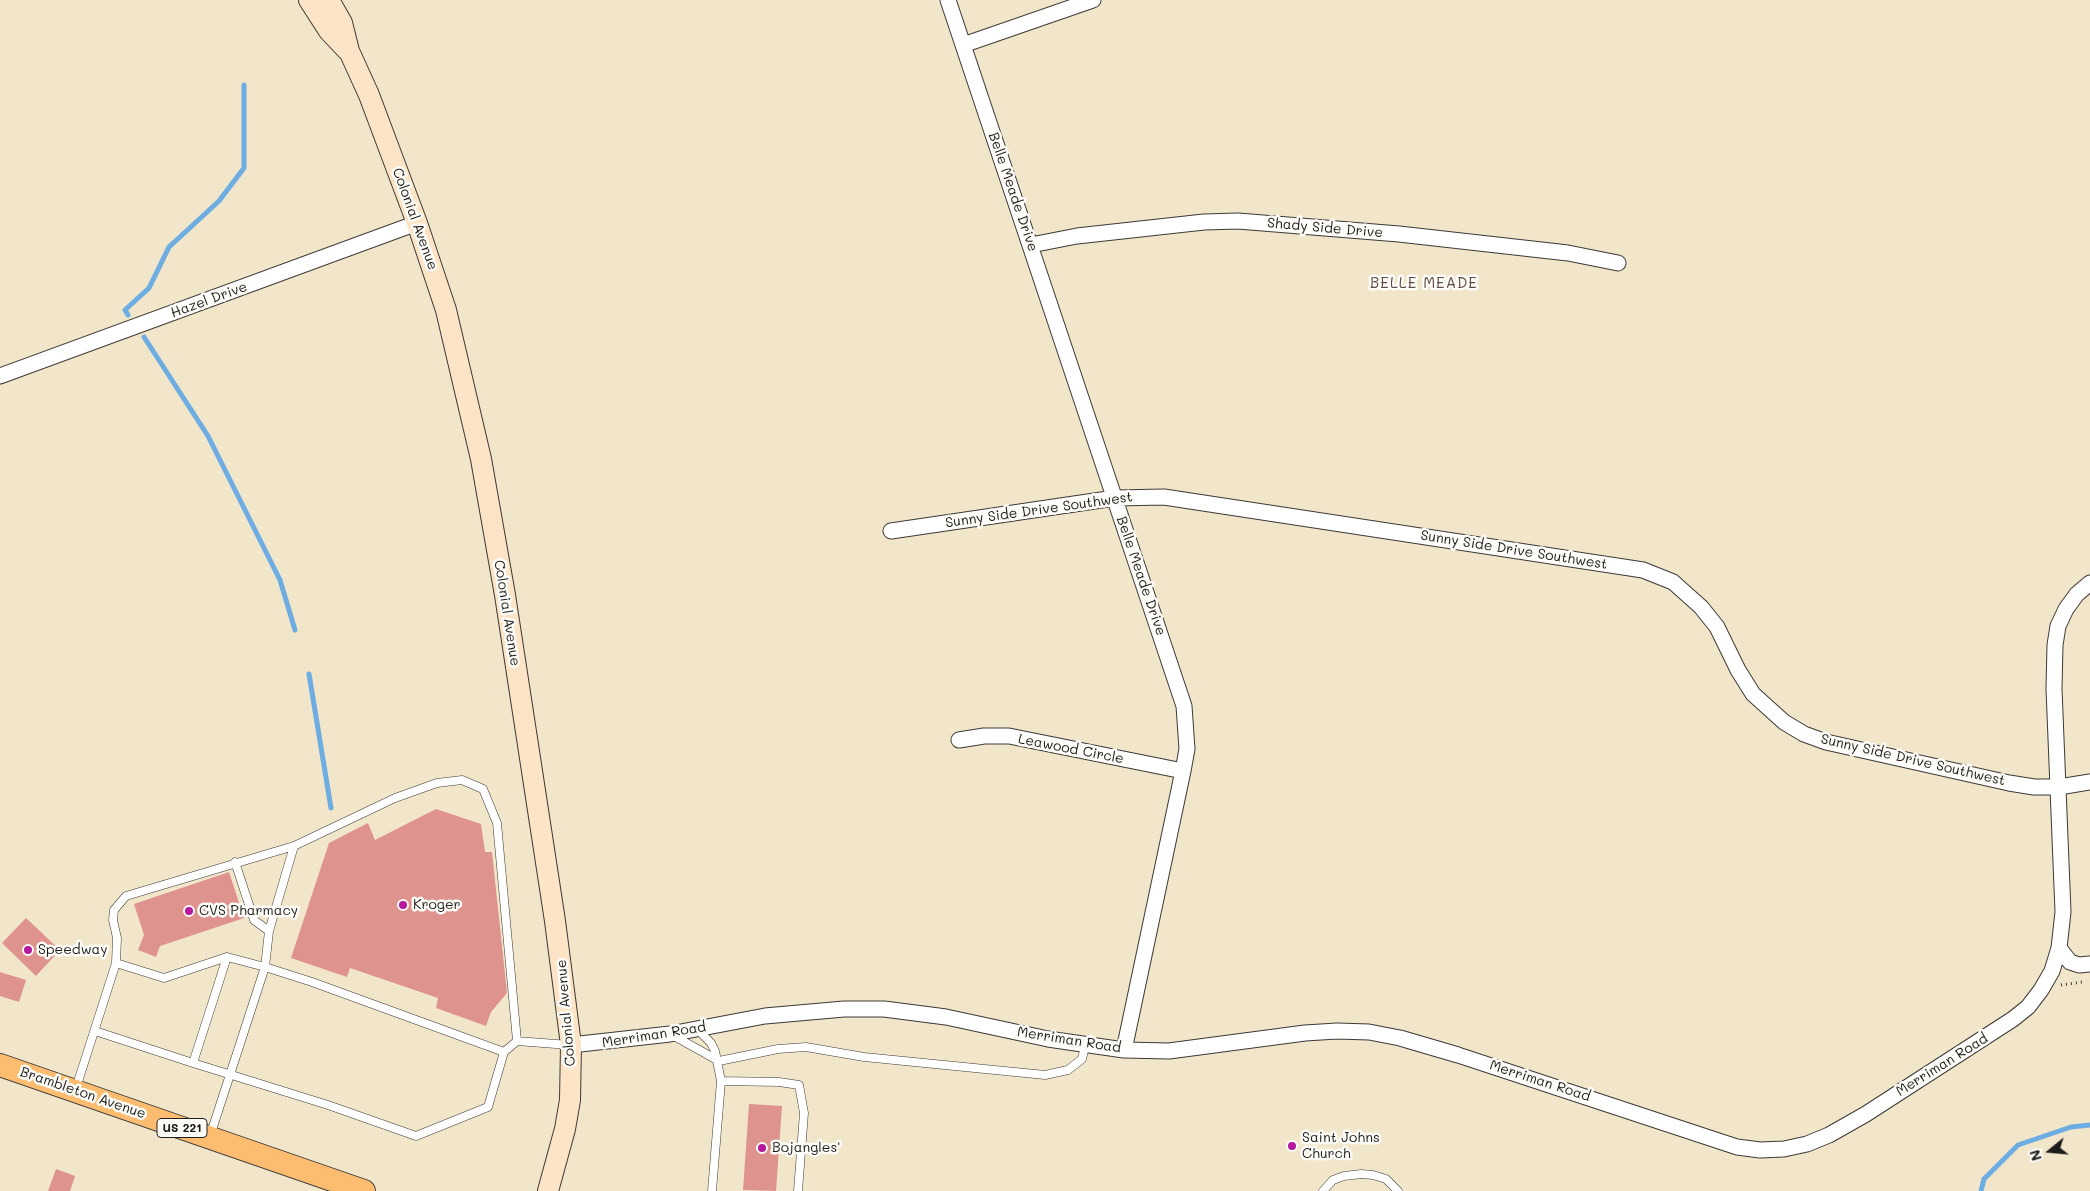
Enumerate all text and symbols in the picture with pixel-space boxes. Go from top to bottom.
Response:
street label: Belle Meade Drive [985,130,1041,254]
street label: Colonial Avenue [389,166,441,272]
street label: Shady Side Drive [1266,215,1384,241]
district label: BELLE MEADE [1369,274,1479,292]
street label: Hazel Drive [168,278,250,322]
street label: Sunny Side Drive Southwest [944,489,1134,531]
street label: Belle Meade Drive [1113,514,1169,638]
street label: Sunny Side Drive Southwest [1419,527,1609,573]
street label: Colonial Avenue [490,559,524,667]
street label: Leawood Circle [1017,731,1125,767]
street label: Sunny Side Drive Southwest [1819,731,2007,789]
place label: Kroger [413,897,461,913]
marker: Kroger [397,899,409,911]
place label: CVS Pharmacy [199,903,298,919]
marker: CVS Pharmacy [183,905,195,917]
place label: Speedway [38,942,108,958]
marker: Speedway [22,944,34,956]
street label: Colonial Avenue [553,959,579,1067]
street label: Merriman Road [601,1018,707,1052]
street label: Merriman Road [1016,1023,1122,1057]
street label: Merriman Road [1893,1030,1991,1100]
street label: Merriman Road [1487,1057,1593,1105]
street label: Brambleton Avenue [18,1064,148,1122]
road number: US 221 [157,1118,207,1138]
north arrow [2025,1126,2075,1176]
place label: Saint Johns Church [1302,1130,1380,1162]
place label: Bojangles' [772,1140,840,1156]
marker: Saint Johns Church [1286,1140,1298,1152]
marker: Bojangles' [756,1142,768,1154]
text: N [2025,1148,2046,1163]

